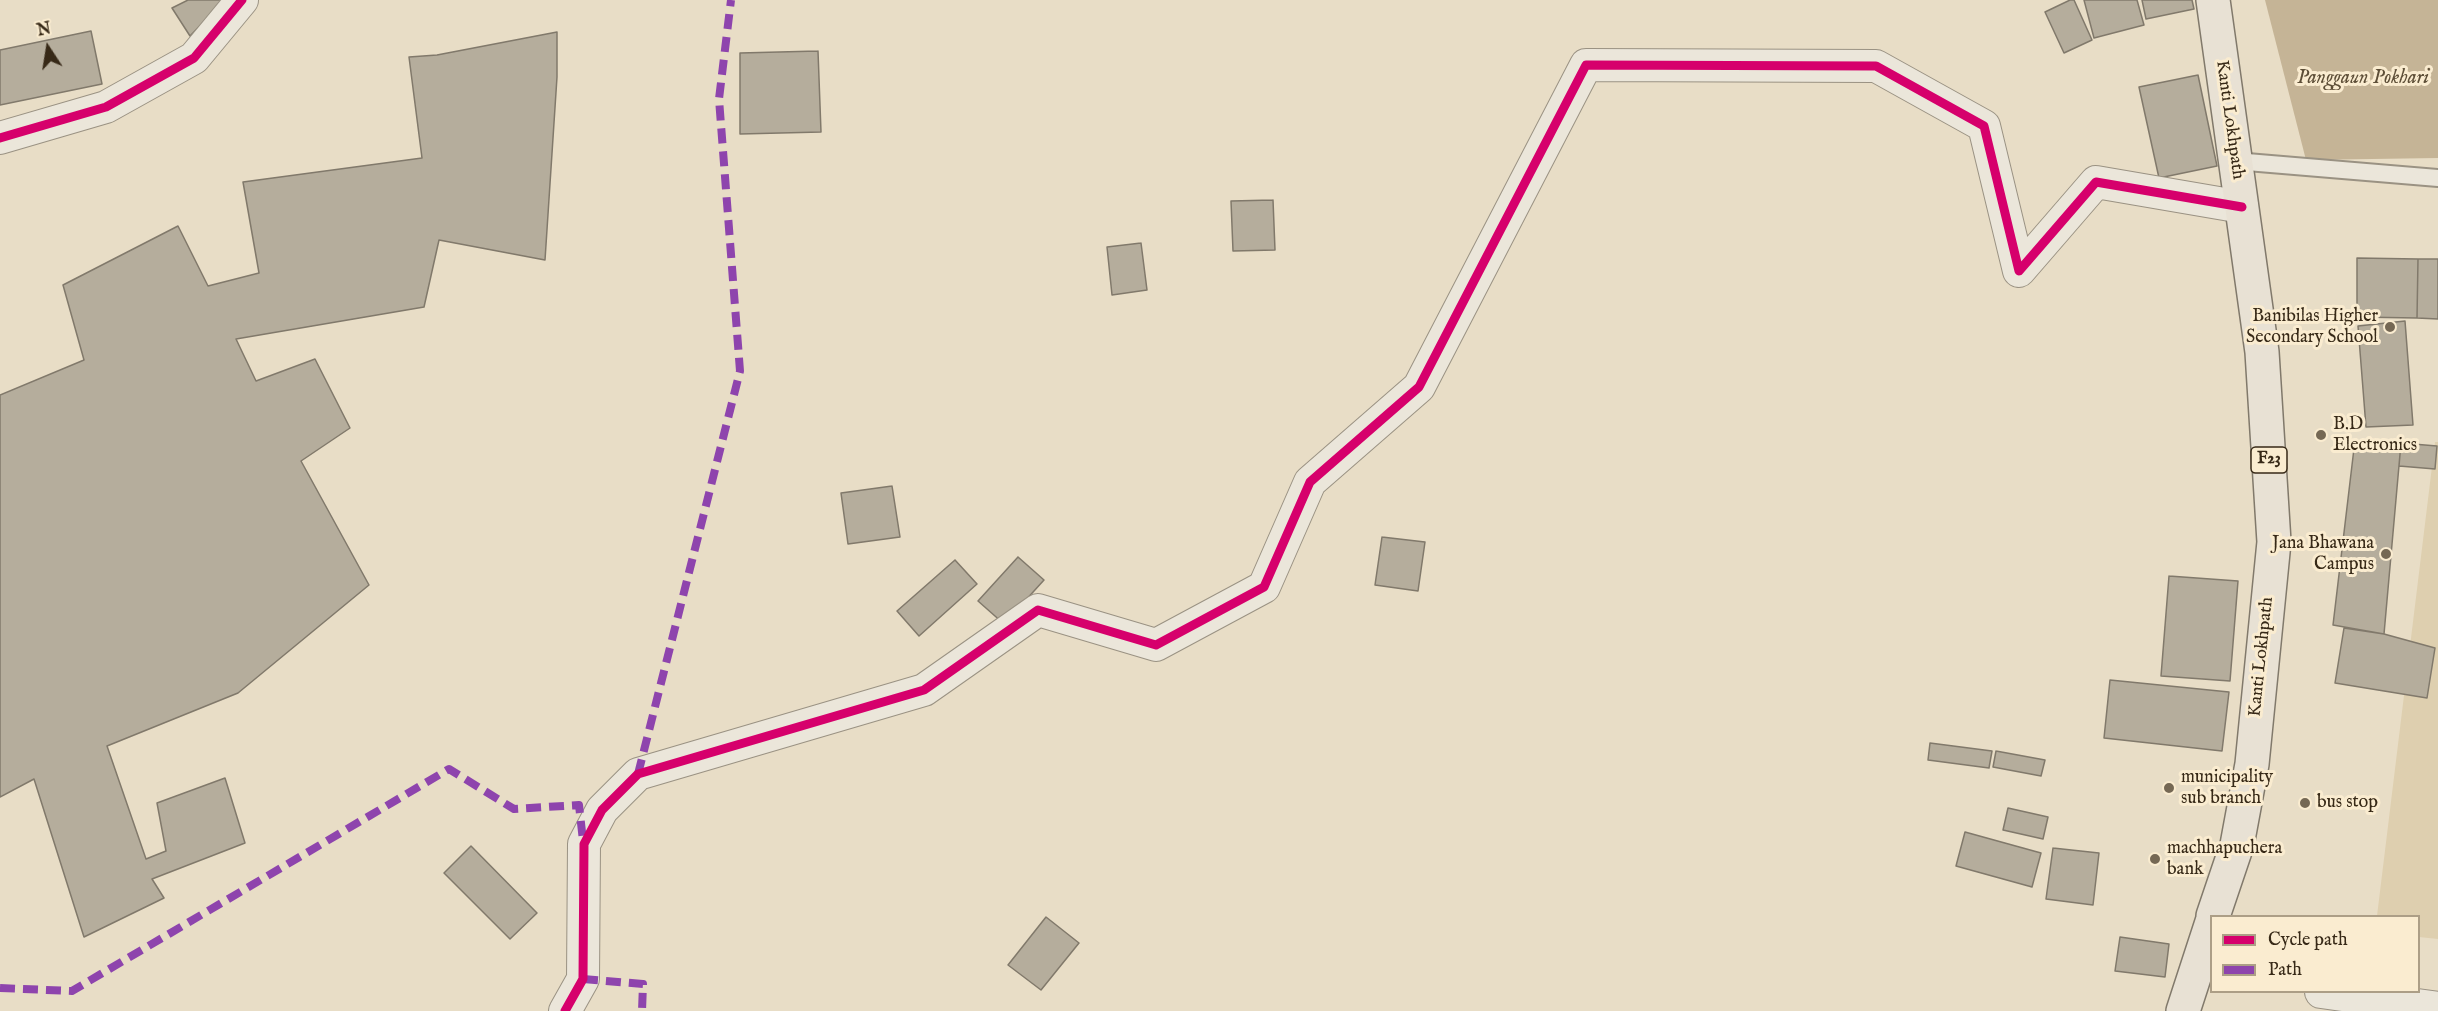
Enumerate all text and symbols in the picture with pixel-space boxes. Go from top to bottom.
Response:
north arrow [18,18,78,78]
text: N [35,19,53,42]
street label: Kanti Lokhpath [2210,59,2248,181]
water label: Panggaun Pokhari [2297,67,2429,91]
place label: Banibilas Higher Secondary School [2246,306,2378,348]
marker: Banibilas Higher Secondary School [2383,320,2397,334]
place label: B.D Electronics [2333,414,2417,456]
marker: B.D Electronics [2314,428,2328,442]
road number: F23 [2251,447,2287,473]
place label: Jana Bhawana Campus [2272,533,2374,576]
marker: Jana Bhawana Campus [2379,547,2393,561]
street label: Kanti Lokhpath [2245,596,2279,718]
place label: municipality sub branch [2181,767,2273,810]
marker: municipality sub branch [2162,781,2176,795]
place label: bus stop [2317,792,2378,814]
marker: bus stop [2298,796,2312,810]
place label: machhapuchera bank [2167,838,2282,880]
marker: machhapuchera bank [2148,852,2162,866]
legend [2210,915,2420,993]
text: Cycle path [2268,929,2348,952]
text: Path [2268,959,2302,982]

